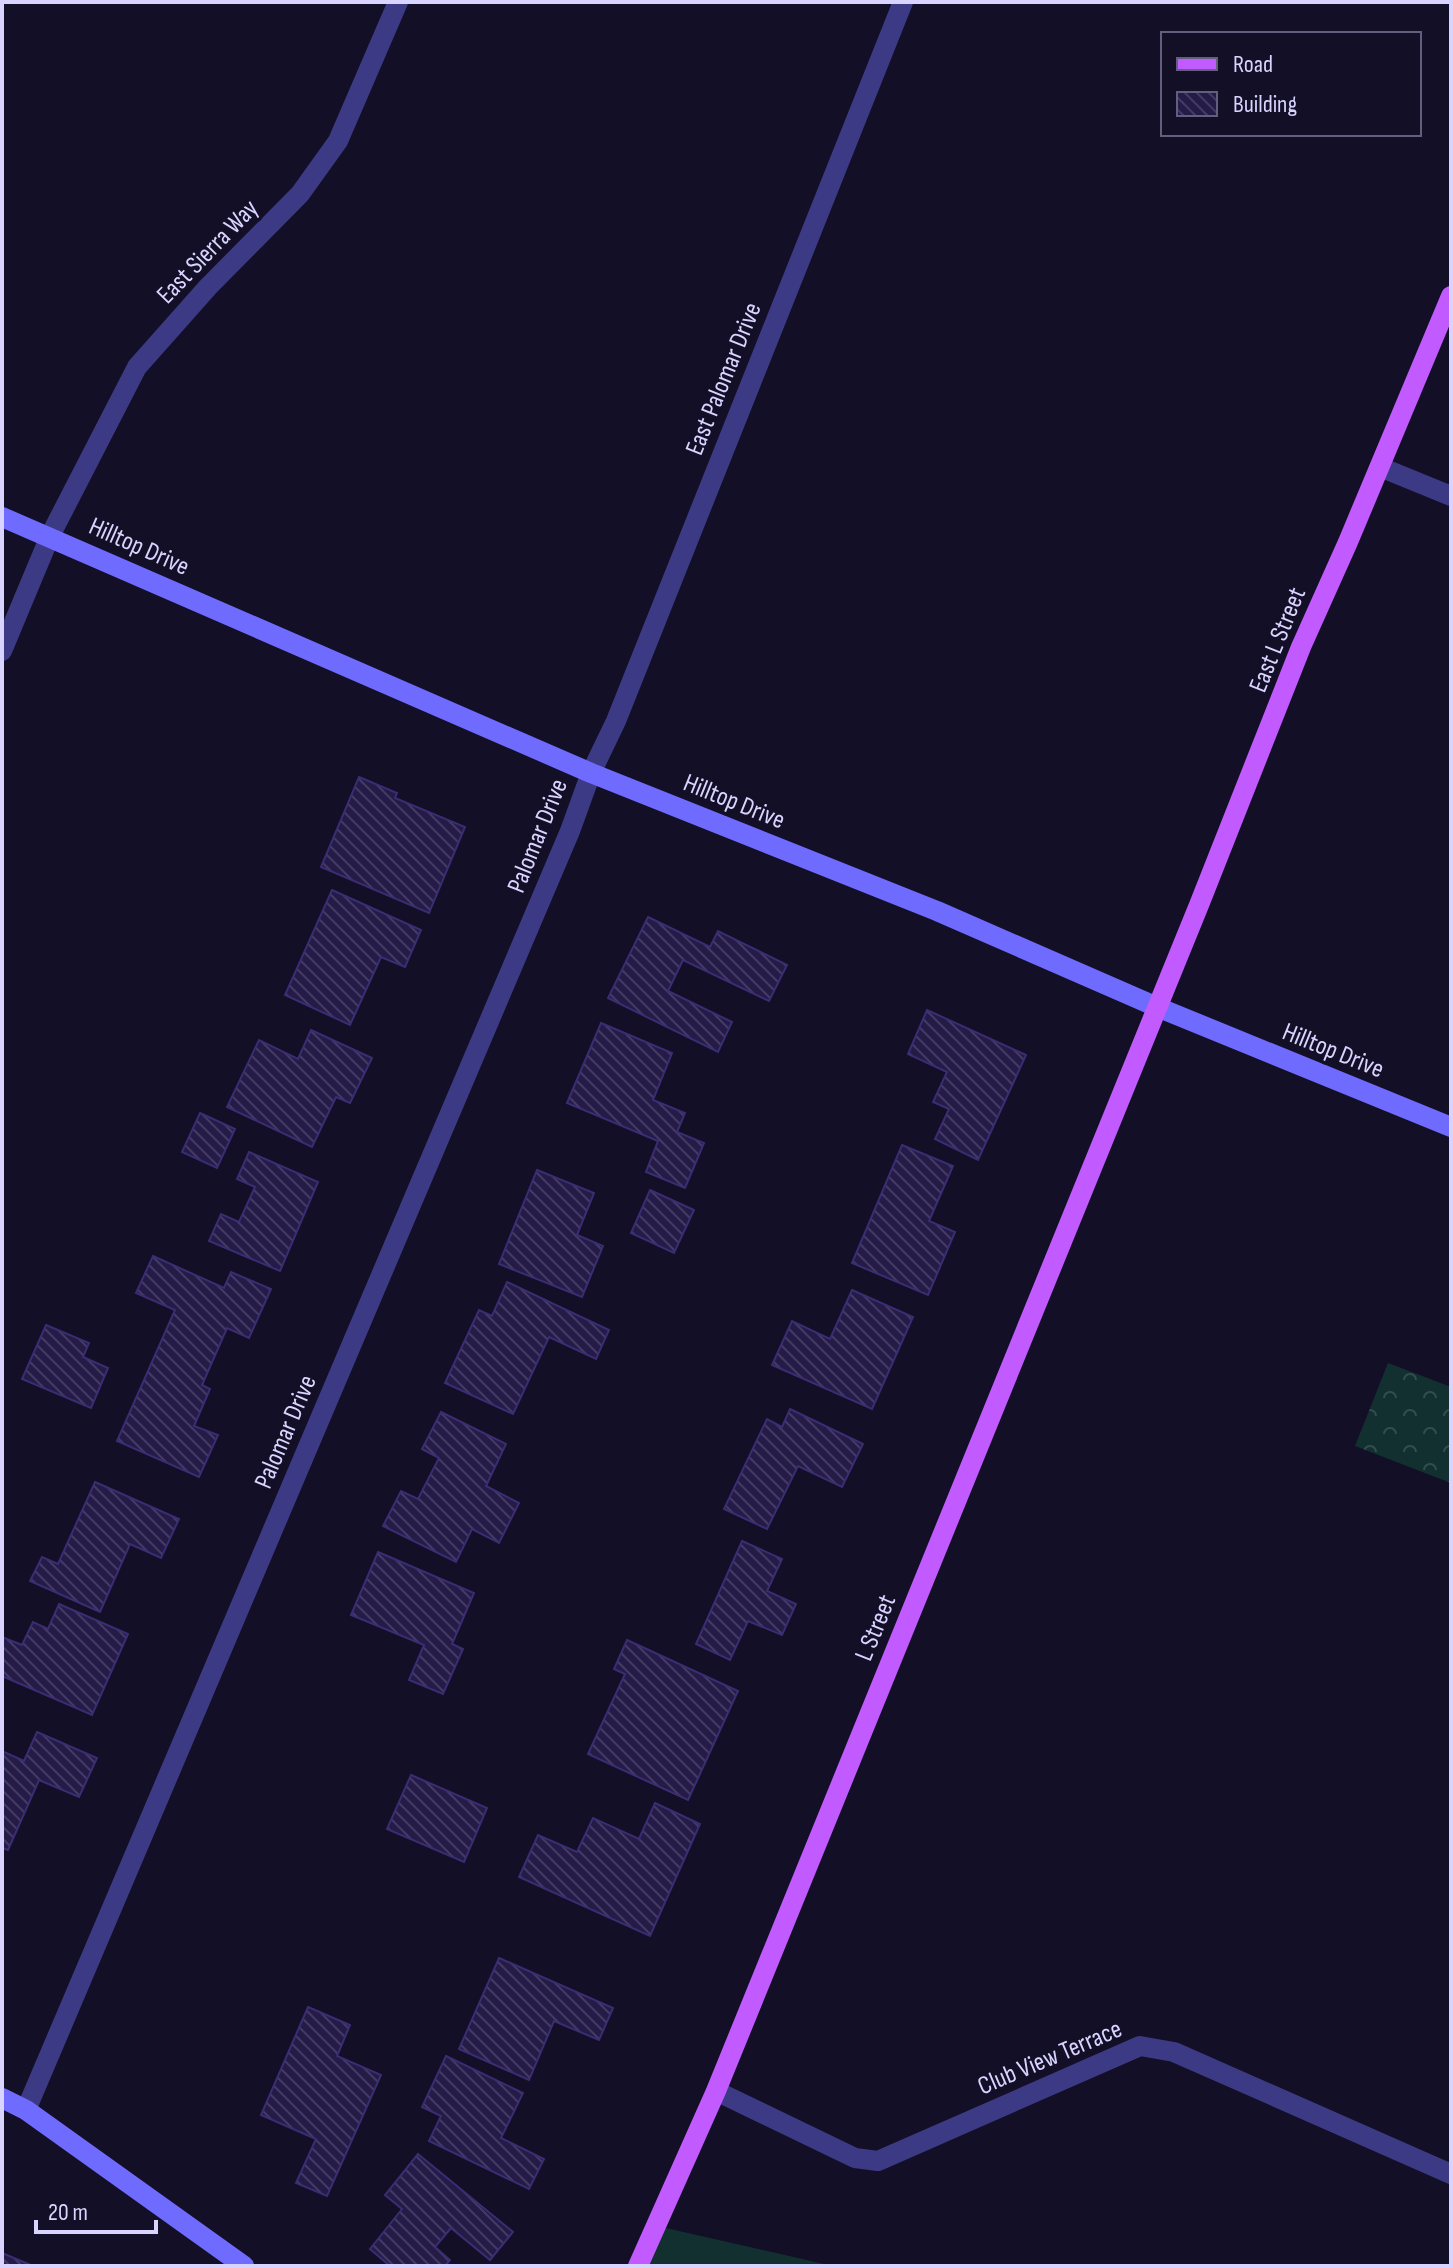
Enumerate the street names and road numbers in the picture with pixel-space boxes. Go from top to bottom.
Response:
street label: East Sierra Way [151,193,265,311]
street label: East Palomar Drive [679,298,769,460]
street label: Hilltop Drive [84,511,194,583]
street label: East L Street [1243,583,1313,697]
street label: Hilltop Drive [679,768,789,836]
street label: Palomar Drive [501,775,575,897]
street label: Hilltop Drive [1278,1017,1388,1085]
street label: Palomar Drive [248,1371,324,1493]
street label: L Street [849,1590,903,1666]
street label: Club View Terrace [973,2014,1127,2102]

